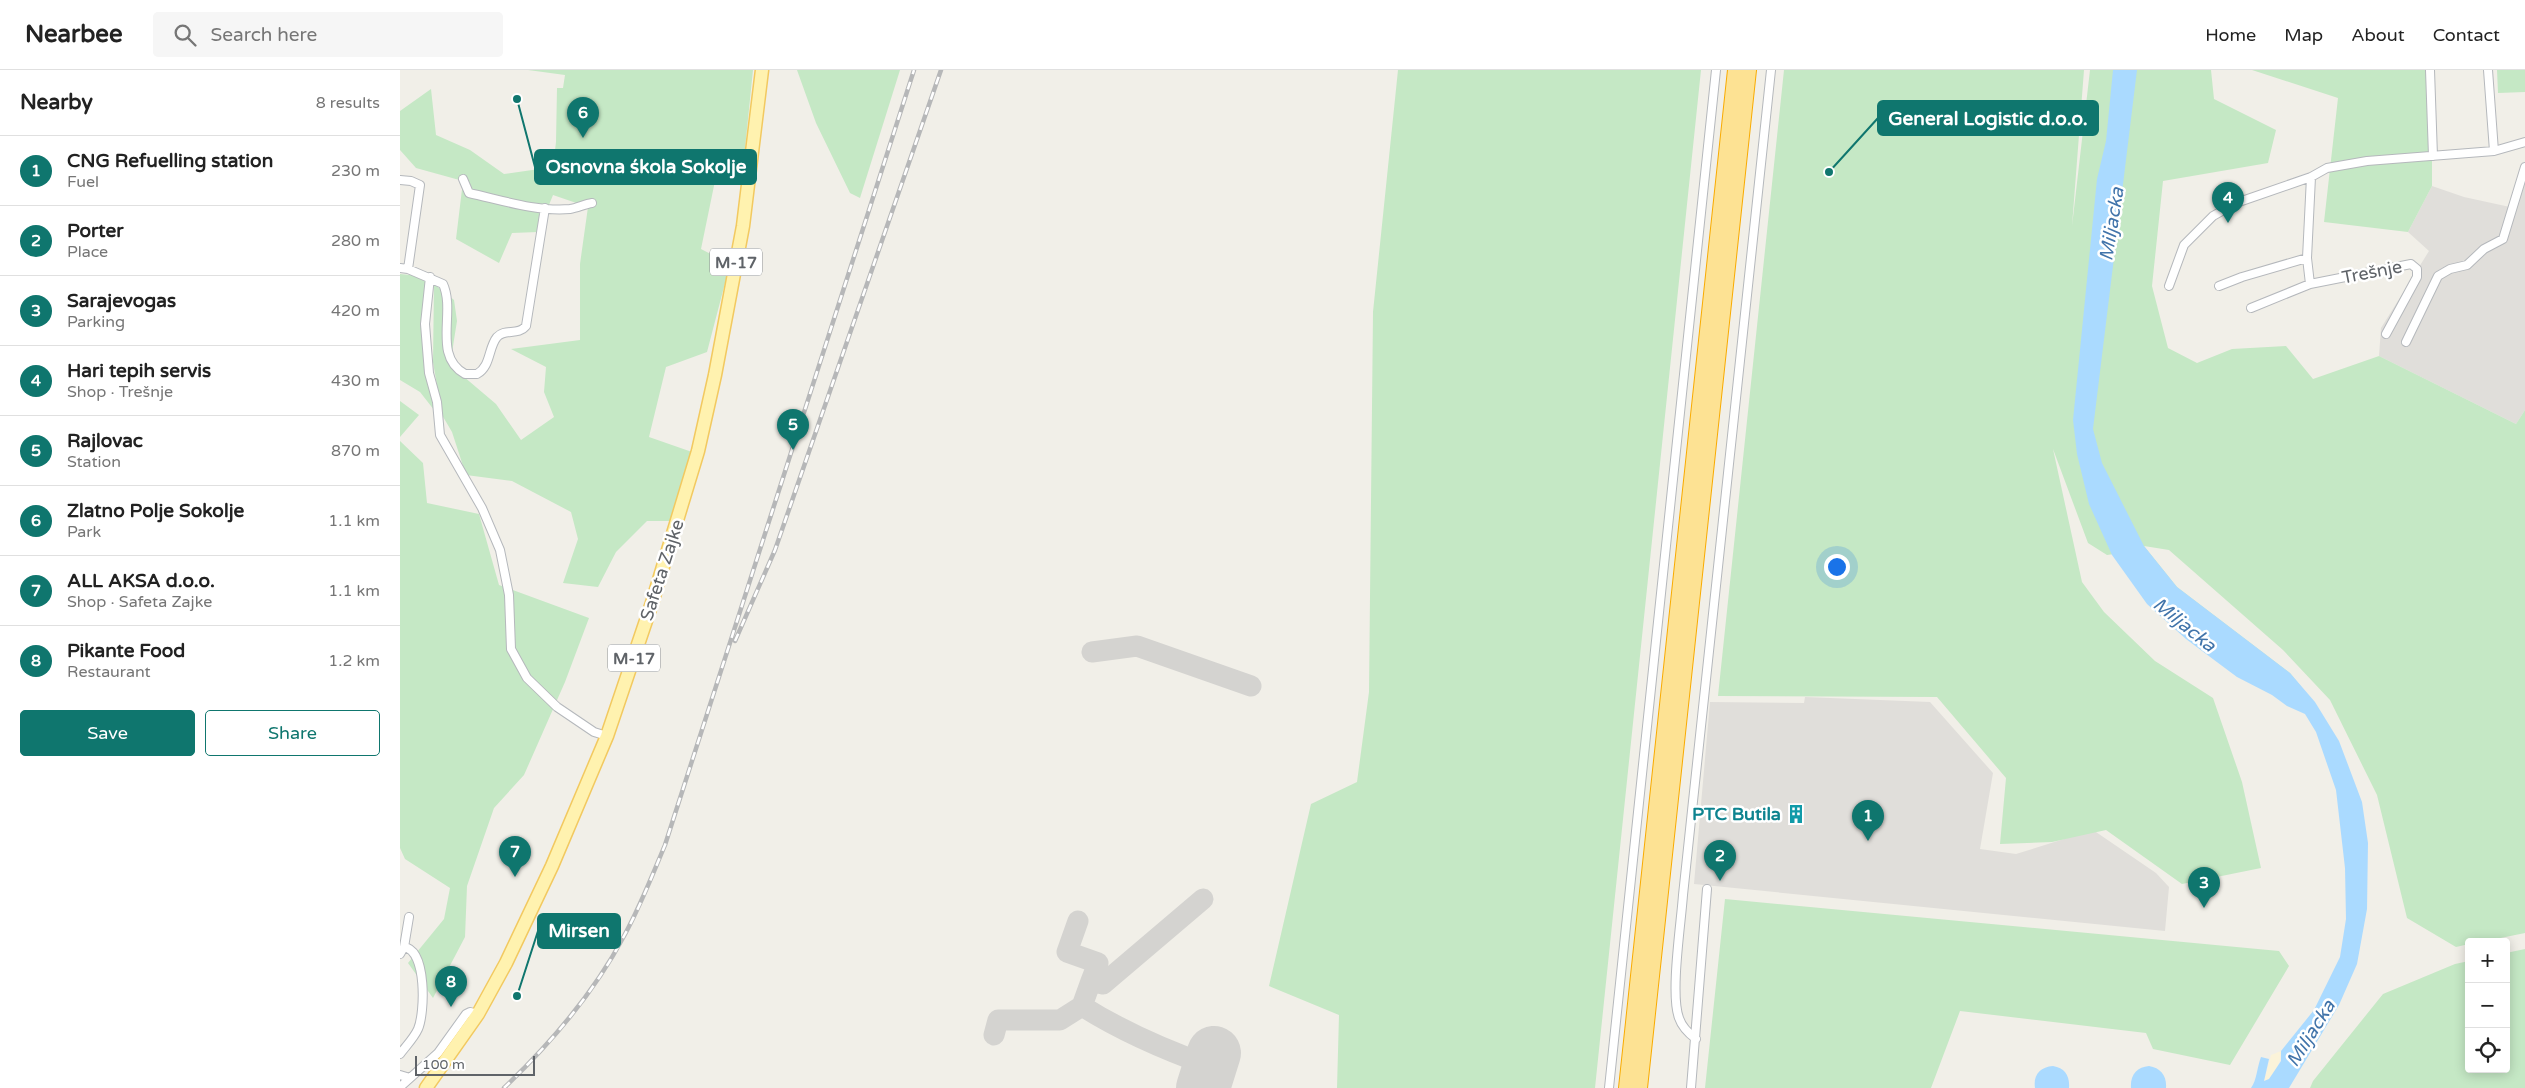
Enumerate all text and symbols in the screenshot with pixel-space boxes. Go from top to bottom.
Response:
search box [153,12,503,57]
text: Nearbee [25,20,123,49]
icon: search [171,21,199,49]
text: Search here [211,24,317,46]
text: Home [2205,24,2256,46]
text: Map [2284,24,2323,46]
text: About [2351,24,2405,46]
text: Contact [2433,24,2500,46]
text: Nearby [20,90,93,115]
text: 8 results [316,93,380,113]
pin: 6 [567,97,599,138]
callout: General Logistic d.o.o. [1878,101,2098,135]
text: General Logistic d.o.o. [1888,108,2088,131]
text: CNG Refuelling station [67,150,273,172]
callout: Osnovna śkola Sokolje [535,150,756,184]
text: Osnovna śkola Sokolje [545,156,747,179]
text: 1 [31,161,41,181]
text: 230 m [331,161,380,181]
text: Fuel [67,172,99,192]
pin: 4 [2212,182,2244,223]
water label: Miljacka [2095,185,2129,262]
text: Porter [67,220,124,242]
text: 2 [31,231,41,251]
text: 280 m [331,231,380,251]
text: Place [67,242,108,262]
road number: M-17 [710,248,762,276]
street label: Trešnje [2340,255,2404,289]
text: Sarajevogas [67,290,176,312]
text: 3 [31,301,41,321]
text: 420 m [331,301,380,321]
text: Parking [67,312,125,332]
text: Hari tepih servis [67,360,211,382]
text: 4 [31,371,41,391]
text: 430 m [331,371,380,391]
text: Shop · Trešnje [67,382,173,402]
pin: 5 [777,409,809,450]
text: Rajlovac [67,430,143,452]
text: 5 [31,441,41,461]
text: 870 m [331,441,380,461]
text: Station [67,452,121,472]
text: Zlatno Polje Sokolje [67,500,244,522]
text: 6 [31,511,41,531]
text: 1.1 km [328,511,380,531]
street label: Safeta Zajke [635,517,689,623]
text: Park [67,522,101,542]
your location [1824,554,1850,580]
text: ALL AKSA d.o.o. [67,570,215,592]
text: 7 [31,581,41,601]
text: 1.1 km [328,581,380,601]
text: Shop · Safeta Zajke [67,592,212,612]
water label: Miljacka [2149,593,2221,657]
text: Pikante Food [67,640,185,662]
road number: M-17 [608,644,660,672]
text: 8 [31,651,41,671]
text: 1.2 km [328,651,380,671]
text: Restaurant [67,662,151,682]
button: Save [20,710,195,756]
button: Share [205,710,380,756]
pin: 1 [1852,800,1884,841]
place label: PTC Butila [1692,803,1781,825]
building icon: PTC Butila [1785,803,1807,825]
pin: 7 [499,836,531,877]
pin: 2 [1704,840,1736,881]
pin: 3 [2188,867,2220,908]
callout: Mirsen [538,914,620,948]
text: Mirsen [548,920,610,942]
map controls [2465,938,2510,1073]
button: + [2465,938,2510,983]
pin: 8 [435,966,467,1007]
button: − [2465,983,2510,1028]
water label: Miljacka [2282,995,2341,1071]
button: locate [2465,1028,2510,1073]
scale bar [415,1053,535,1076]
text: 100 m [422,1056,465,1073]

